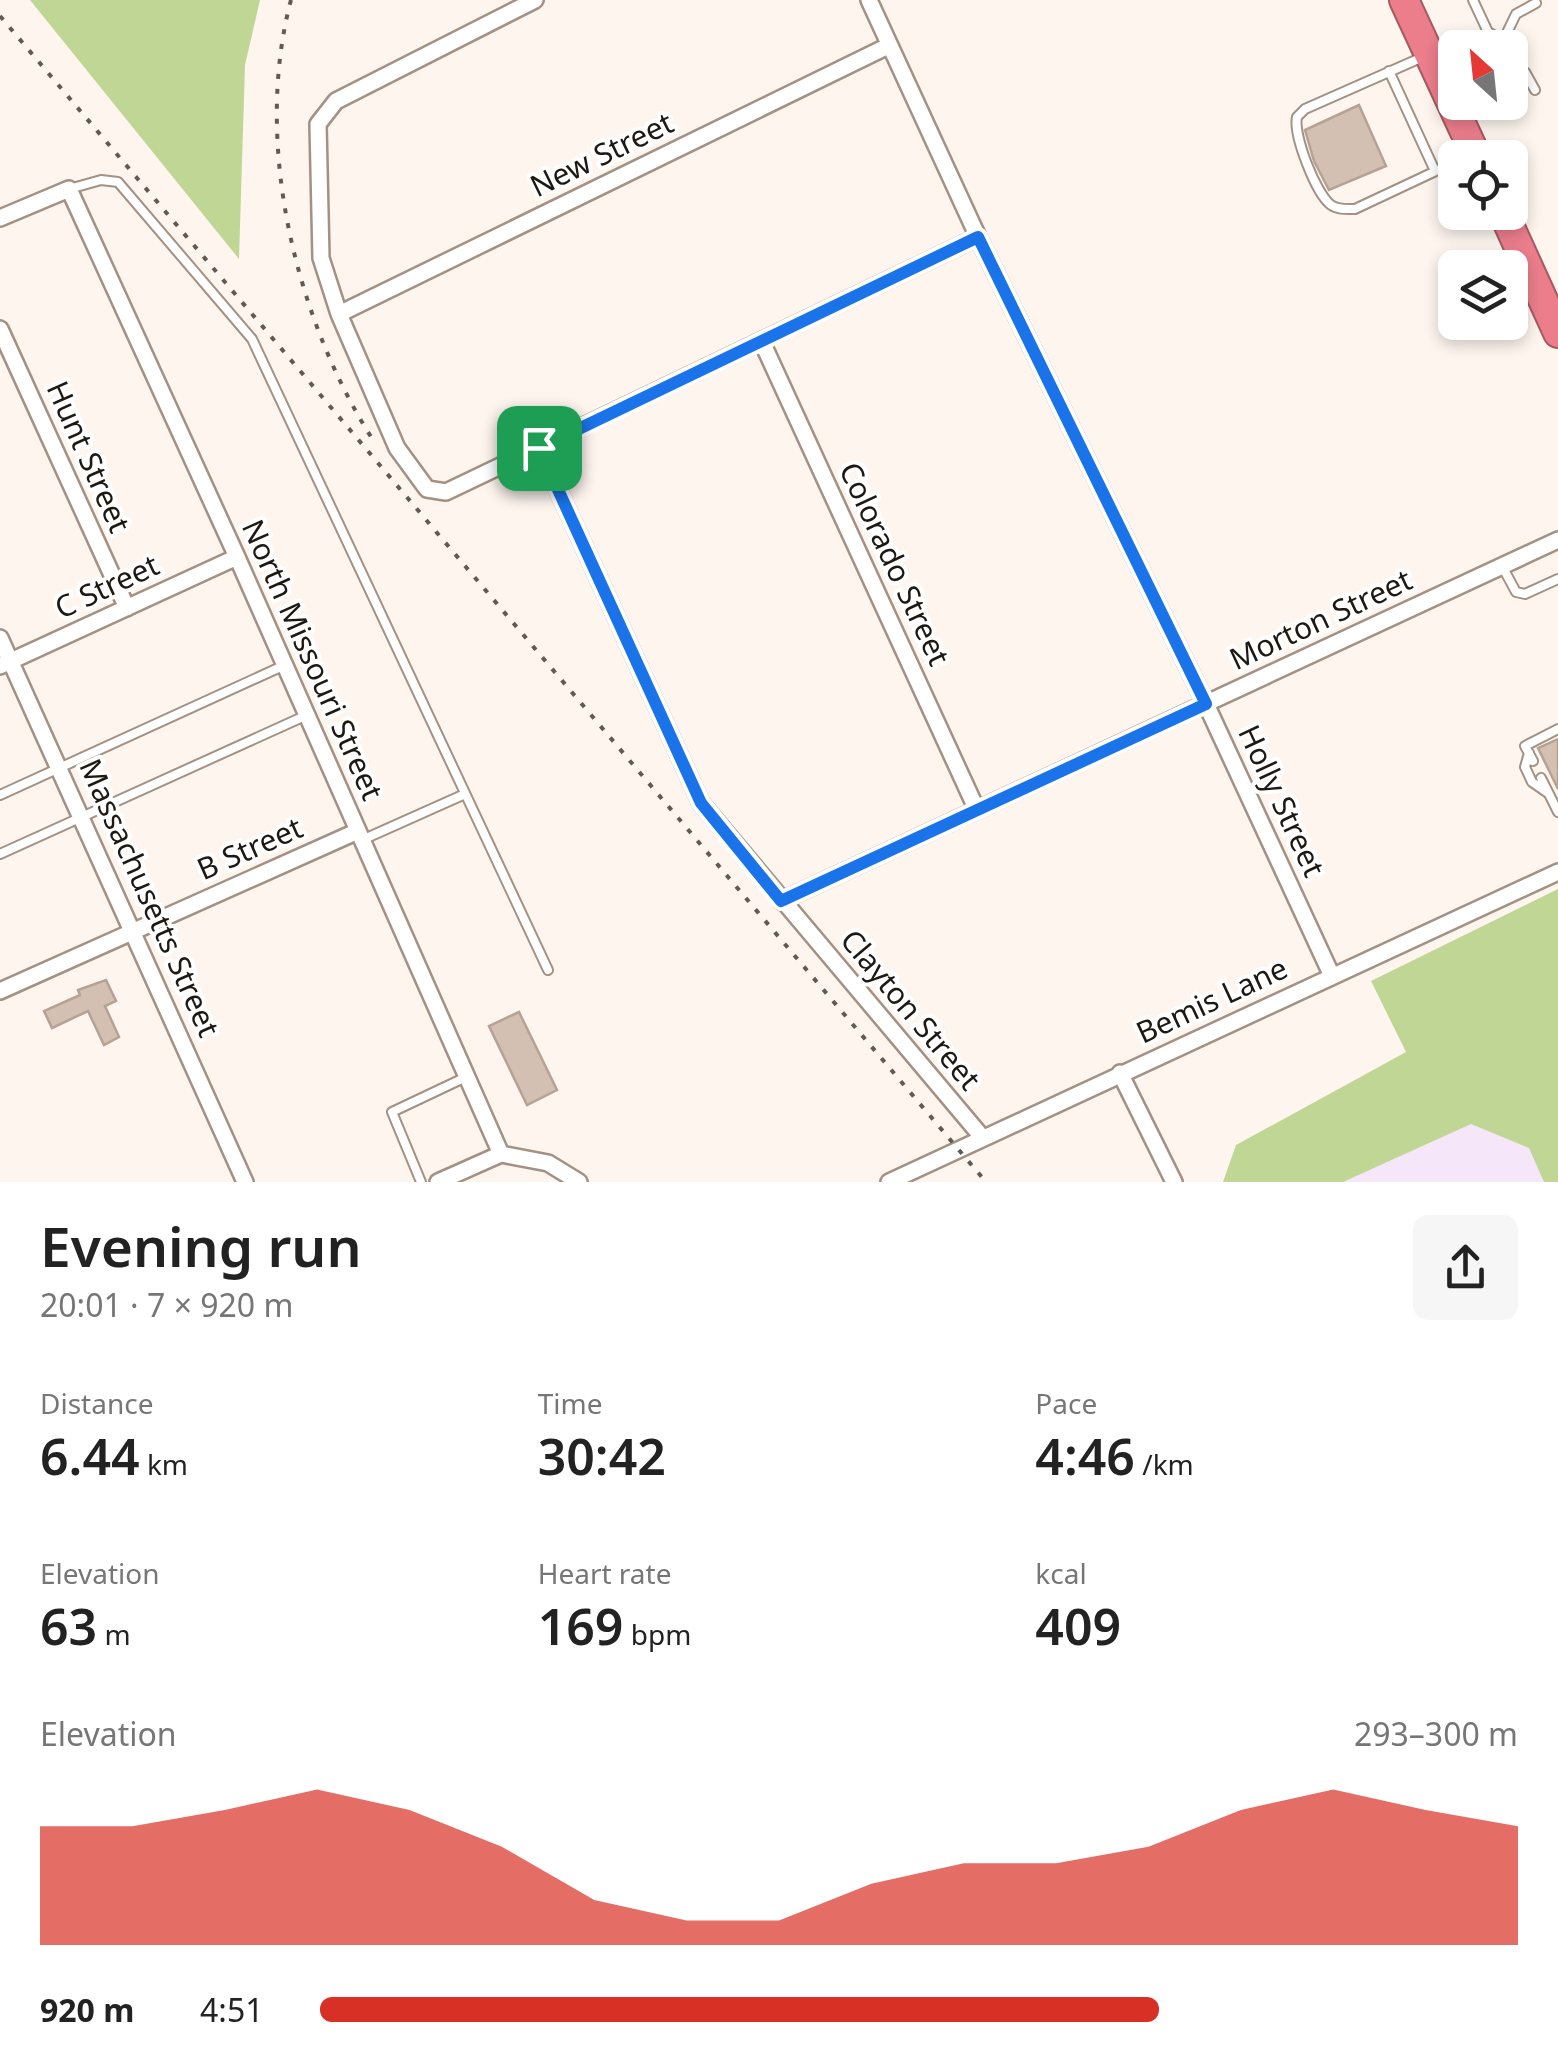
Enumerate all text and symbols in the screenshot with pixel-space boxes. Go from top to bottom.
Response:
north arrow [1438,30,1528,120]
map controls [1438,30,1528,340]
street label: New Street [523,101,680,206]
button: locate [1438,140,1528,230]
button: layers [1438,250,1528,340]
street label: Hunt Street [38,374,141,539]
pin [497,406,582,491]
icon: arrive [512,421,567,476]
street label: Colorado Street [830,455,960,672]
street label: North Missouri Street [233,513,394,806]
street label: C Street [48,544,165,628]
street label: Morton Street [1223,558,1418,679]
street label: Holly Street [1229,718,1335,883]
street label: Massachusetts Street [71,752,230,1043]
street label: B Street [190,806,309,889]
street label: Clayton Street [832,920,991,1098]
street label: Bemis Lane [1129,947,1294,1053]
text: Evening run [40,1208,361,1283]
button: share [1413,1215,1518,1320]
text: 20:01 · 7 × 920 m [40,1283,293,1326]
text: Distance [40,1384,153,1422]
text: Time [538,1384,602,1422]
text: Pace [1035,1384,1097,1422]
text: 6.44 [40,1422,140,1490]
text: 30:42 [538,1422,666,1490]
text: 4:46 [1035,1422,1135,1490]
text: km [140,1445,188,1483]
text: /km [1135,1445,1194,1483]
text: Elevation [40,1554,160,1592]
text: Heart rate [538,1554,671,1592]
text: kcal [1035,1554,1087,1592]
text: 63 [40,1592,97,1660]
text: 169 [538,1592,623,1660]
text: 409 [1035,1592,1121,1660]
text: m [97,1615,131,1653]
text: bpm [623,1615,691,1653]
text: Elevation [40,1712,177,1755]
text: 293–300 m [1354,1712,1518,1755]
text: 920 m [40,1988,134,2031]
text: 4:51 [200,1988,264,2031]

